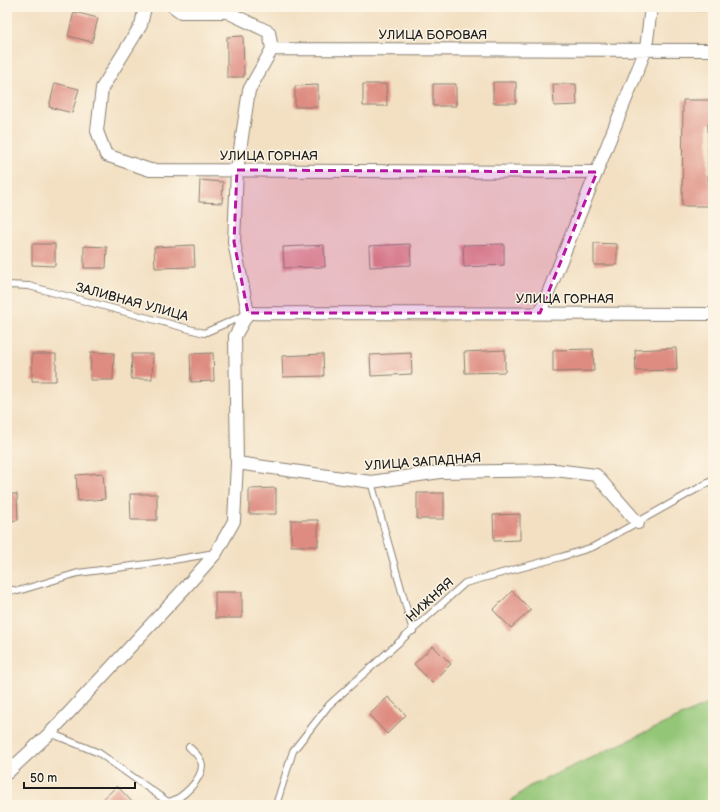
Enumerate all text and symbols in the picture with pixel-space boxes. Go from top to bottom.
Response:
street label: УЛИЦА БОРОВАЯ [379,27,487,43]
street label: УЛИЦА ГОРНАЯ [220,148,318,164]
street label: ЗАЛИВНАЯ УЛИЦА [74,279,190,325]
street label: УЛИЦА ГОРНАЯ [516,291,614,307]
street label: УЛИЦА ЗАПАДНАЯ [364,450,482,474]
street label: НИЖНЯЯ [403,574,457,626]
scale bar [24,764,135,790]
text: 50 m [30,771,57,786]

